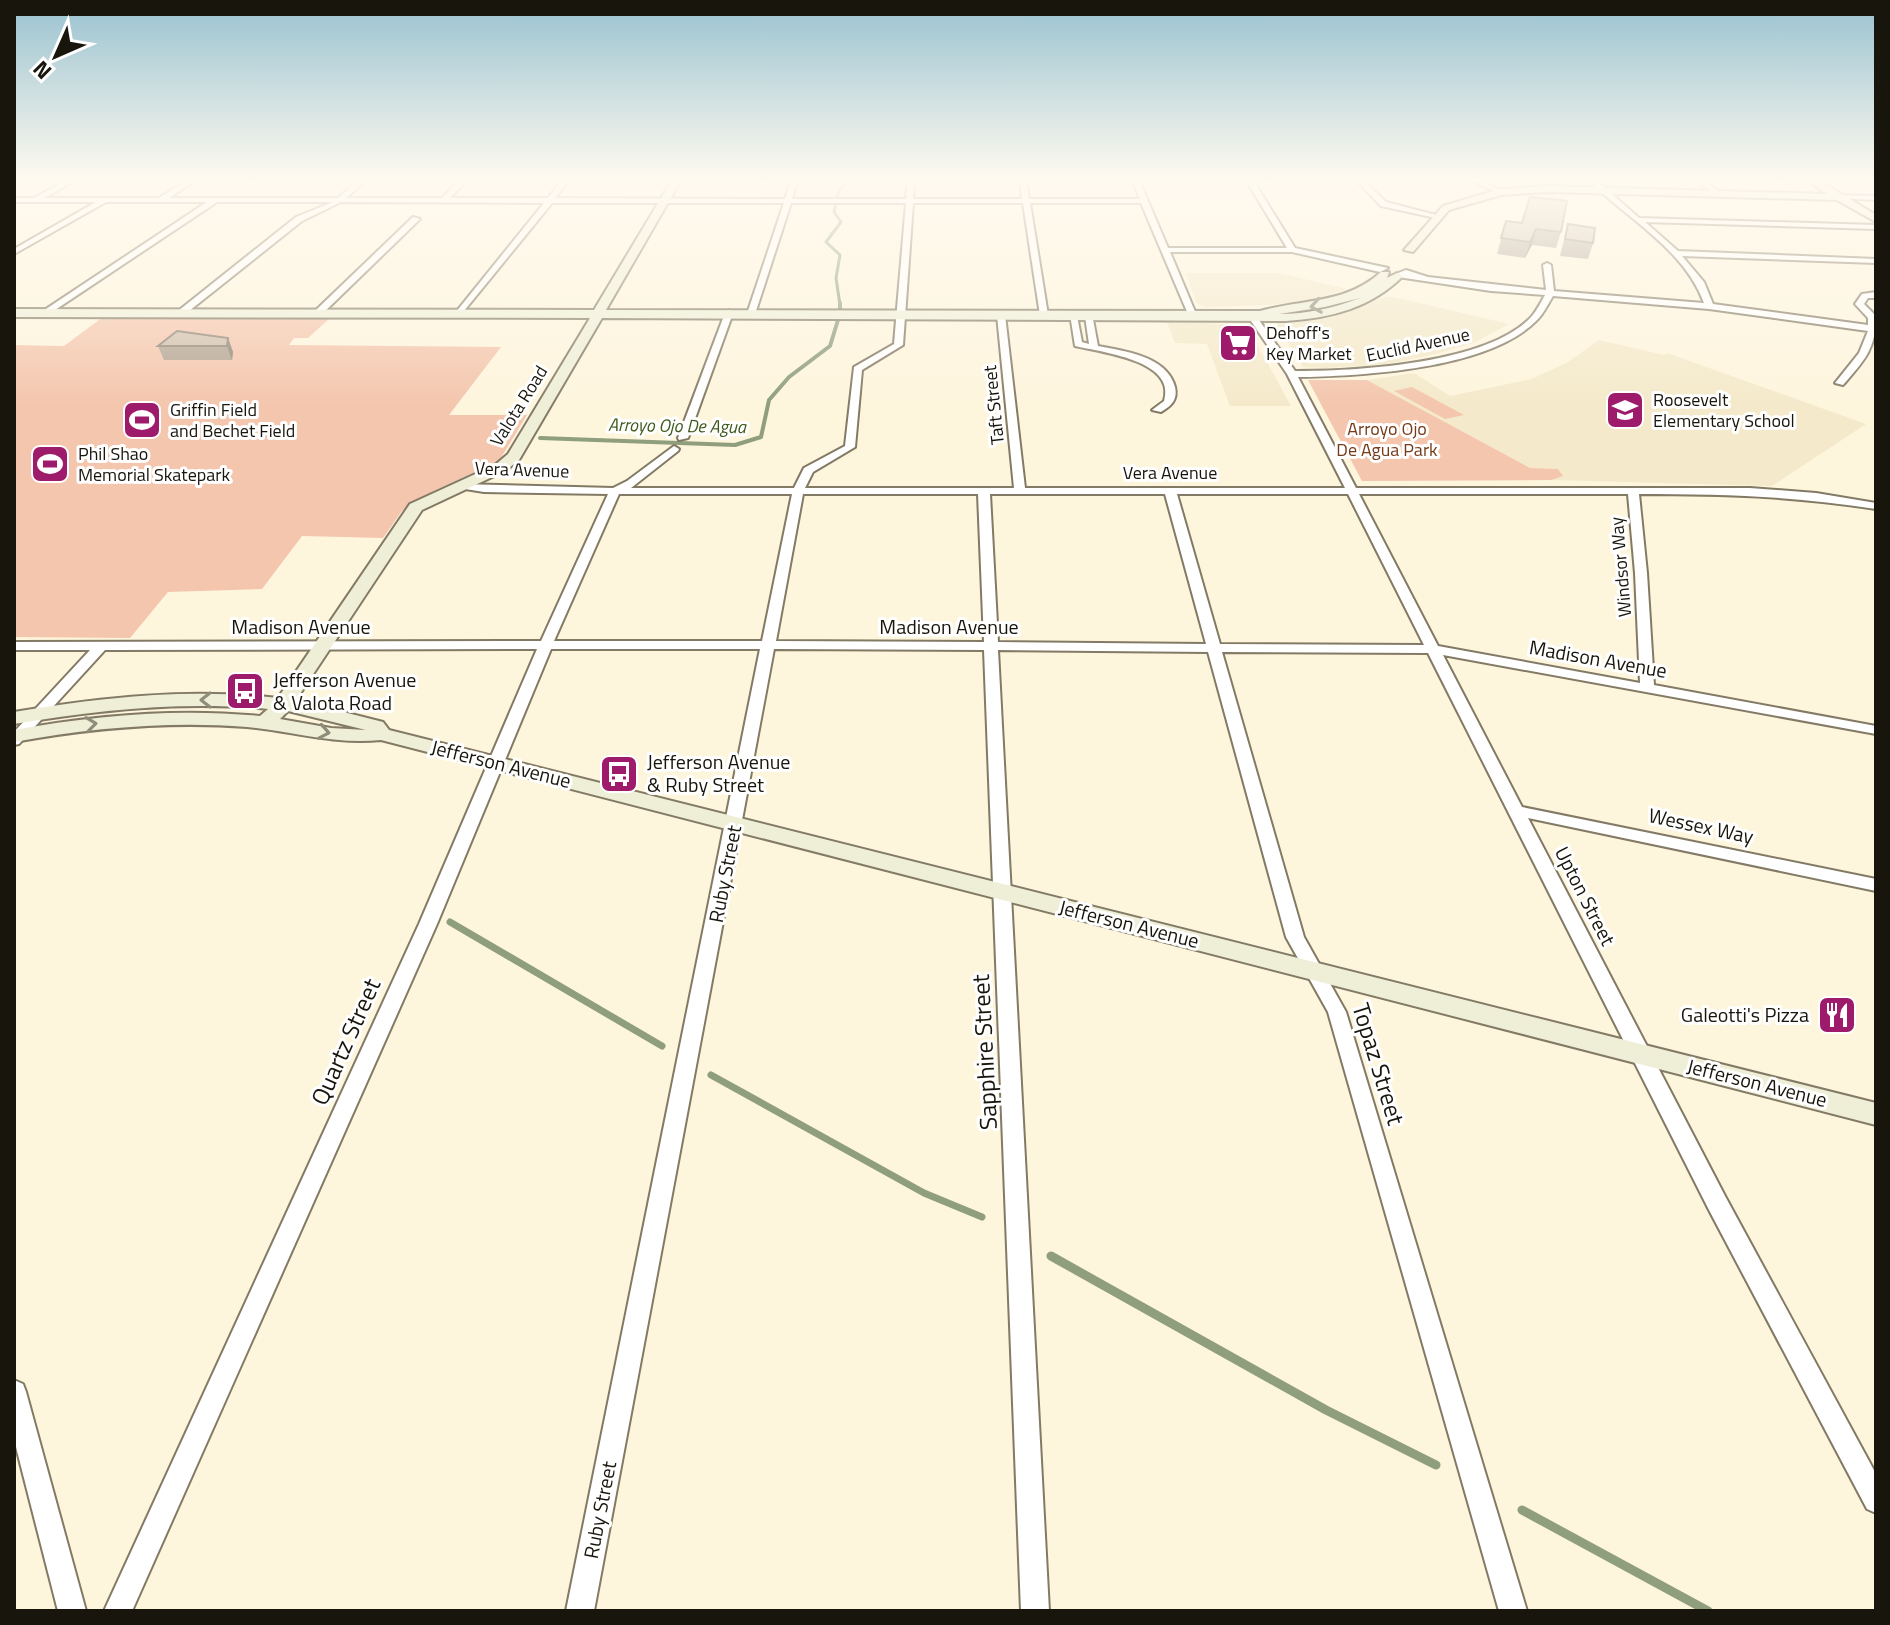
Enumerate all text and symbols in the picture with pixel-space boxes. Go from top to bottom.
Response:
north arrow [16,16,96,96]
text: N [24,53,59,88]
one-way arrow [1309,297,1322,314]
place label: Dehoff's Key Market [1266,319,1352,367]
street label: Euclid Avenue [1364,320,1472,369]
supermarket icon: Dehoff's Key Market [1217,322,1259,364]
street label: Valota Road [483,360,554,451]
street label: Taft Street [976,363,1011,446]
place label: Roosevelt Elementary School [1653,386,1795,434]
school or university icon: Roosevelt Elementary School [1604,389,1646,431]
place label: Griffin Field and Bechet Field [170,396,295,444]
sports icon: Griffin Field and Bechet Field [121,399,163,441]
water label: Arroyo Ojo De Agua [608,411,747,440]
park label: Arroyo Ojo De Agua Park [1336,415,1438,463]
place label: Phil Shao Memorial Skatepark [78,440,230,488]
sports icon: Phil Shao Memorial Skatepark [29,443,71,485]
street label: Vera Avenue [474,454,570,485]
street label: Vera Avenue [1123,459,1217,486]
street label: Windsor Way [1603,516,1638,618]
street label: Madison Avenue [231,611,371,642]
street label: Madison Avenue [879,611,1019,642]
street label: Madison Avenue [1527,631,1669,686]
place label: Jefferson Avenue & Valota Road [273,664,416,718]
bus stop icon: Jefferson Avenue & Valota Road [224,670,266,712]
one-way arrow [199,692,212,709]
one-way arrow [84,716,98,733]
one-way arrow [317,723,330,740]
street label: Jefferson Avenue [428,731,574,796]
place label: Jefferson Avenue & Ruby Street [647,746,790,800]
bus stop icon: Jefferson Avenue & Ruby Street [598,753,640,795]
street label: Wessex Way [1646,799,1757,852]
street label: Ruby Street [700,822,749,925]
street label: Upton Street [1547,841,1624,951]
street label: Jefferson Avenue [1056,891,1202,956]
street label: Quartz Street [301,972,389,1111]
street label: Sapphire Street [962,973,1006,1131]
restaurant icon: Galeotti's Pizza [1816,994,1858,1036]
street label: Topaz Street [1343,998,1415,1130]
place label: Galeotti's Pizza [1681,999,1809,1030]
street label: Jefferson Avenue [1684,1050,1830,1115]
street label: Ruby Street [575,1458,624,1561]

